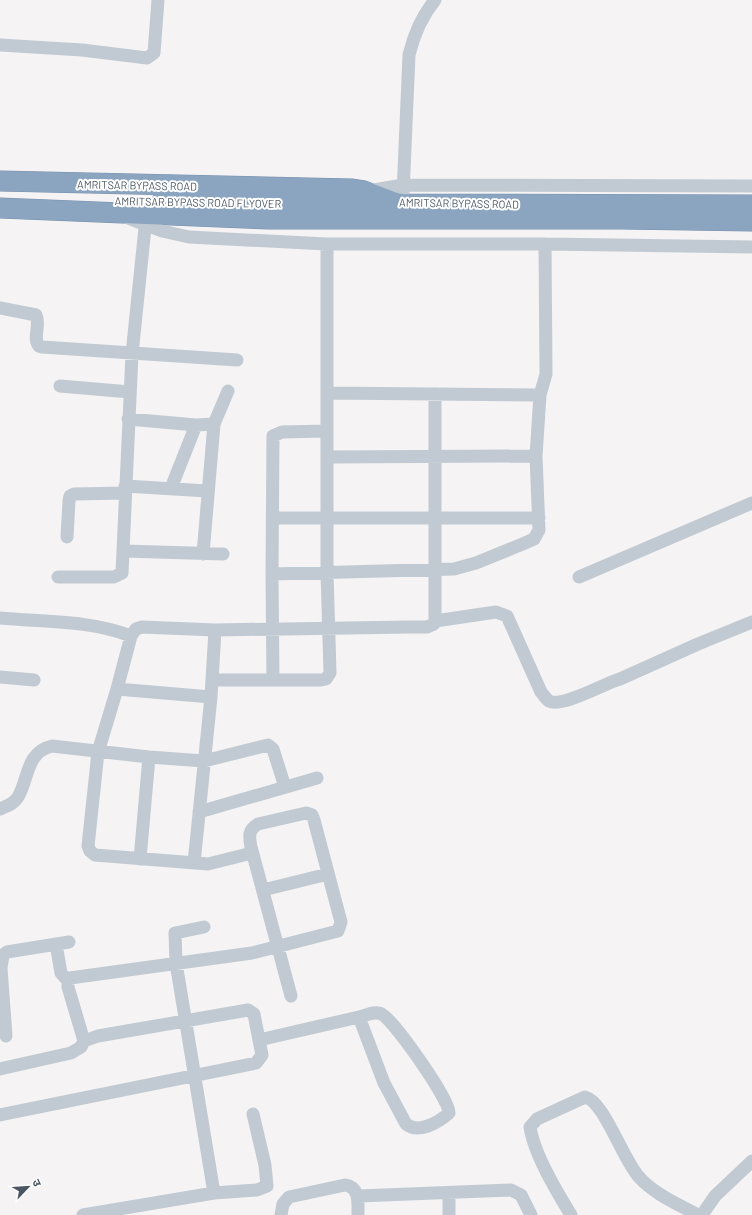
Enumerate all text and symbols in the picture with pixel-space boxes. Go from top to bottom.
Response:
street label: AMRITSAR BYPASS ROAD [77,177,197,193]
street label: AMRITSAR BYPASS ROAD FLYOVER [115,194,282,210]
street label: AMRITSAR BYPASS ROAD [399,195,519,211]
north arrow [8,1167,48,1207]
text: उ [30,1177,45,1189]

